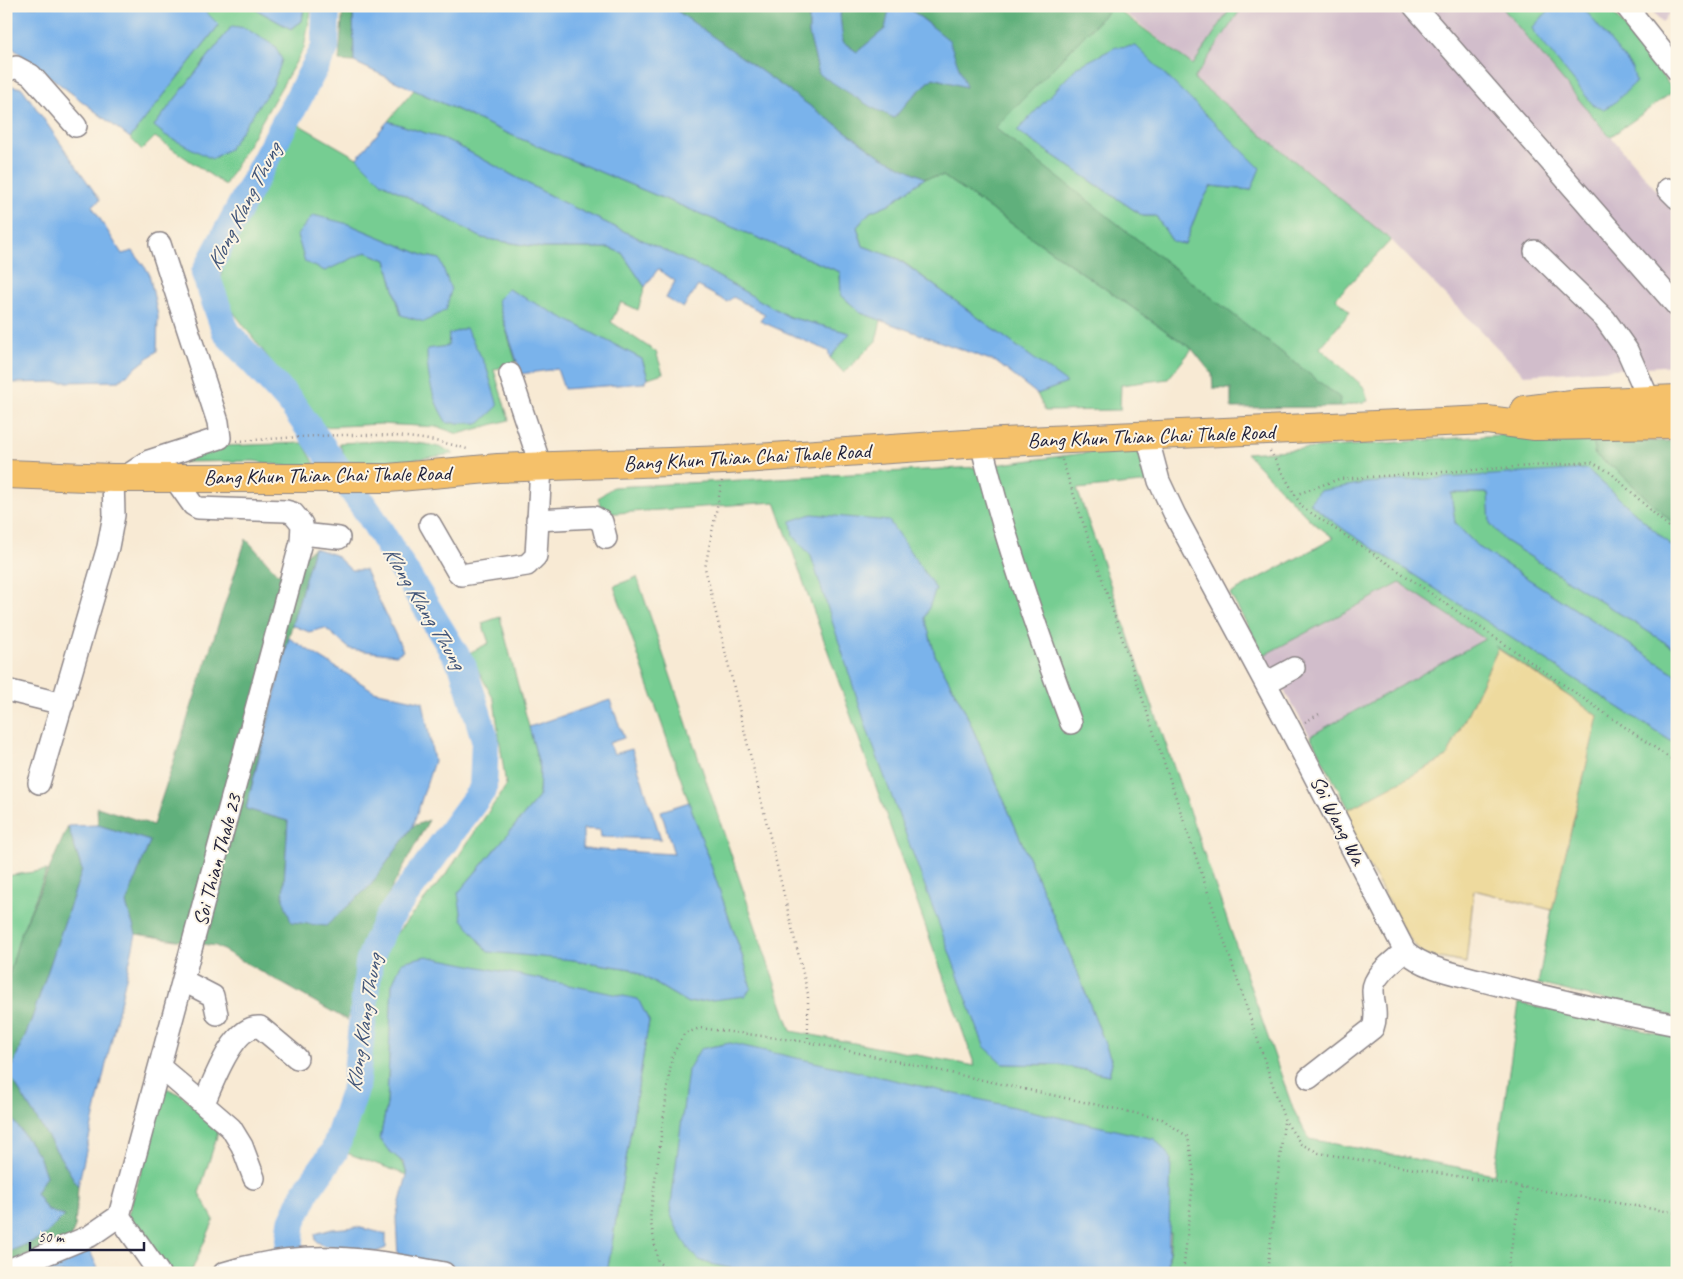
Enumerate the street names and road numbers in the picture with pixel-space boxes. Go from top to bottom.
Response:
street label: Bang Khun Thian Chai Thale Road [1027,419,1279,453]
street label: Bang Khun Thian Chai Thale Road [623,437,875,476]
street label: Bang Khun Thian Chai Thale Road [203,460,454,490]
street label: Soi Wang Wa [1305,771,1372,870]
street label: Soi Thian Thale 23 [187,790,247,929]

